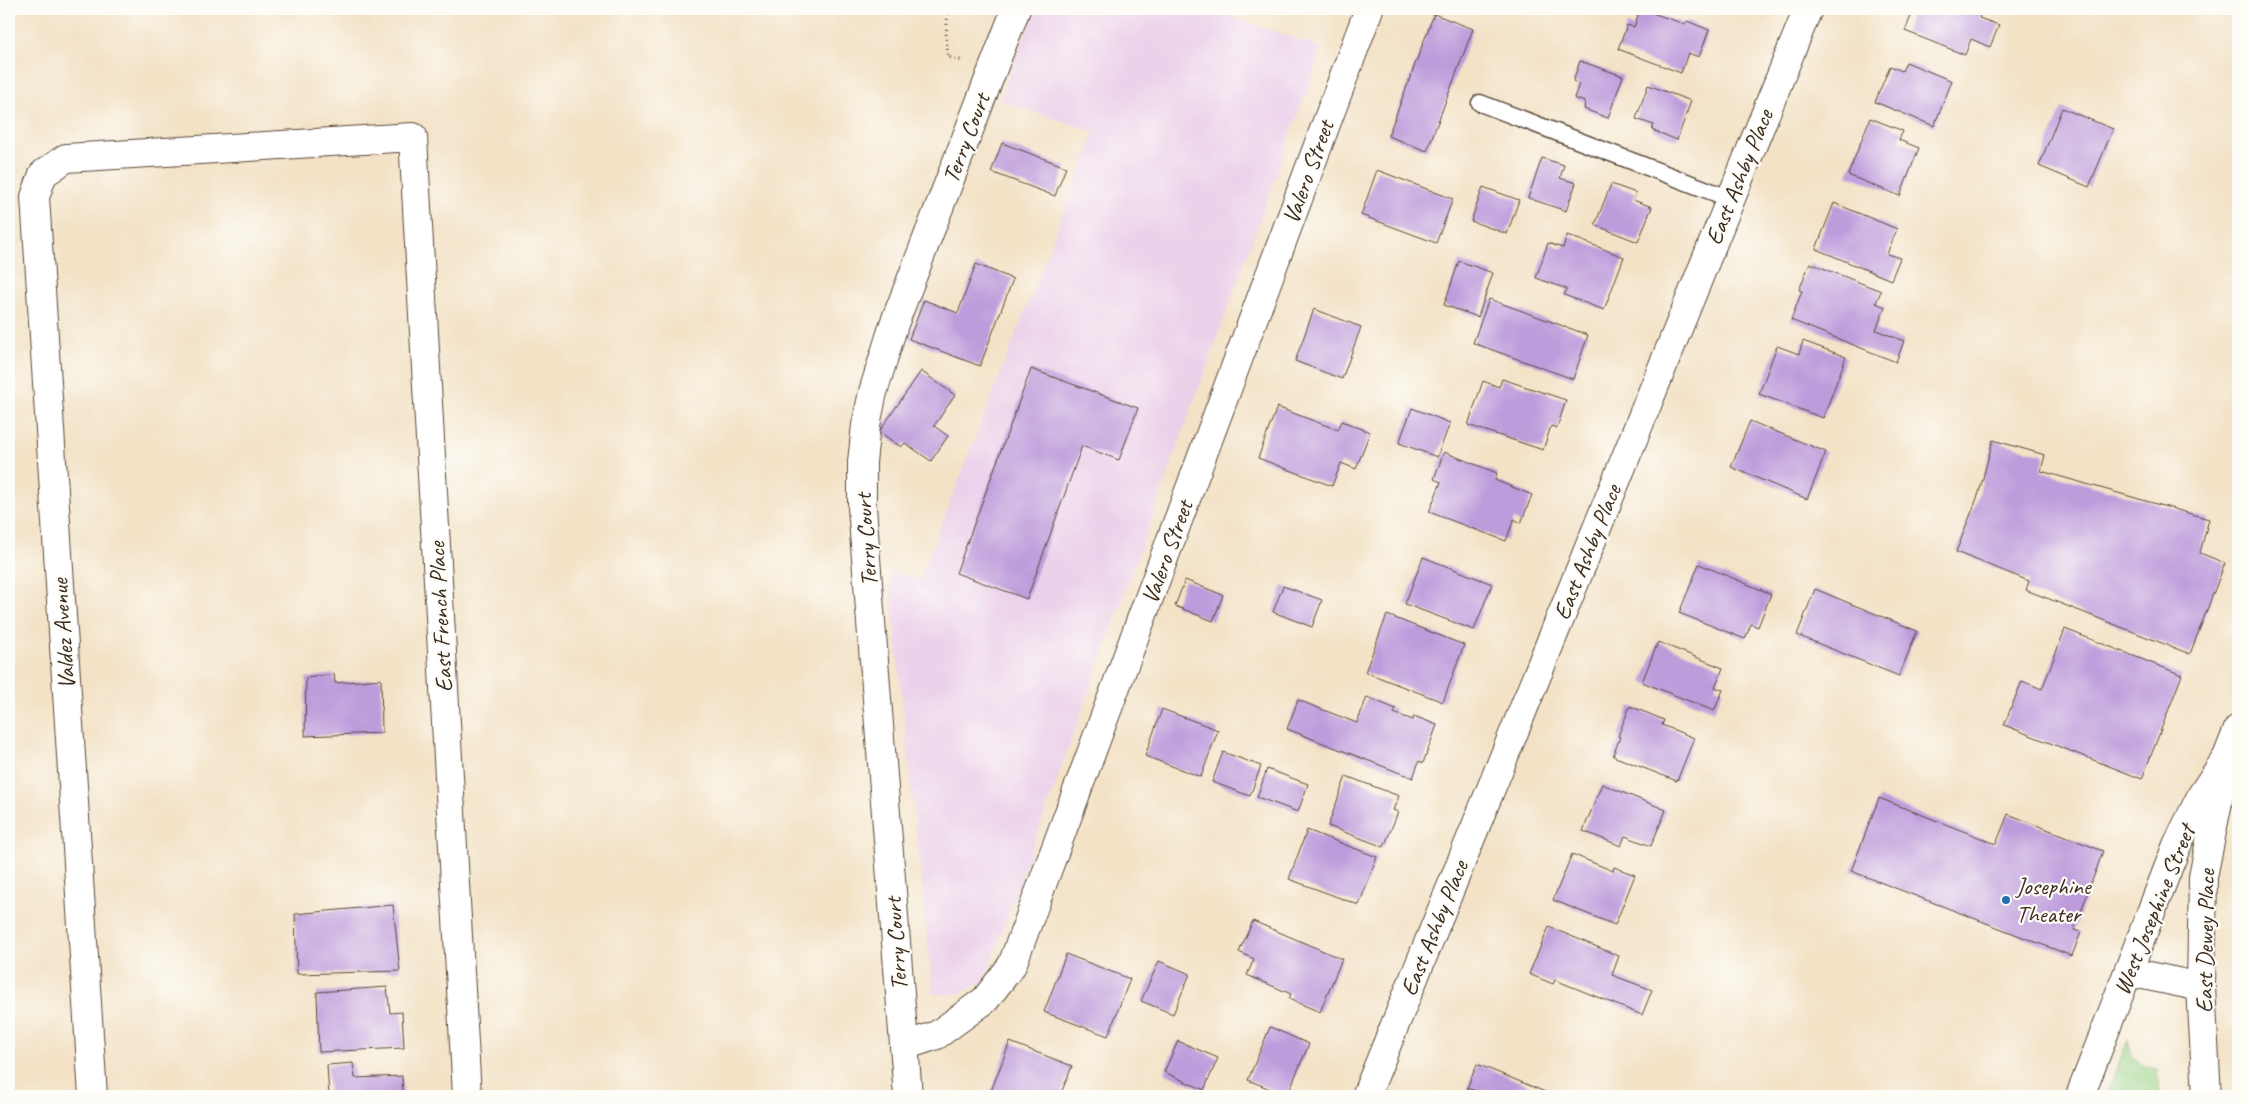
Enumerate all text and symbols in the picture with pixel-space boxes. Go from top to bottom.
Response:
street label: Terry Court [935,87,997,187]
street label: East Ashby Place [1698,103,1781,249]
street label: Valero Street [1275,114,1341,228]
street label: East Ashby Place [1546,478,1629,624]
street label: Terry Court [848,490,884,588]
street label: Valero Street [1134,494,1200,608]
street label: East French Place [421,539,459,693]
street label: Valdez Avenue [44,575,82,690]
street label: West Josephine Street [2106,818,2203,999]
street label: East Ashby Place [1393,854,1476,1000]
street label: East Dewey Place [2189,867,2221,1013]
place label: Josephine Theater [2015,871,2093,929]
street label: Terry Court [878,894,914,992]
marker: Josephine Theater [2000,894,2012,906]

